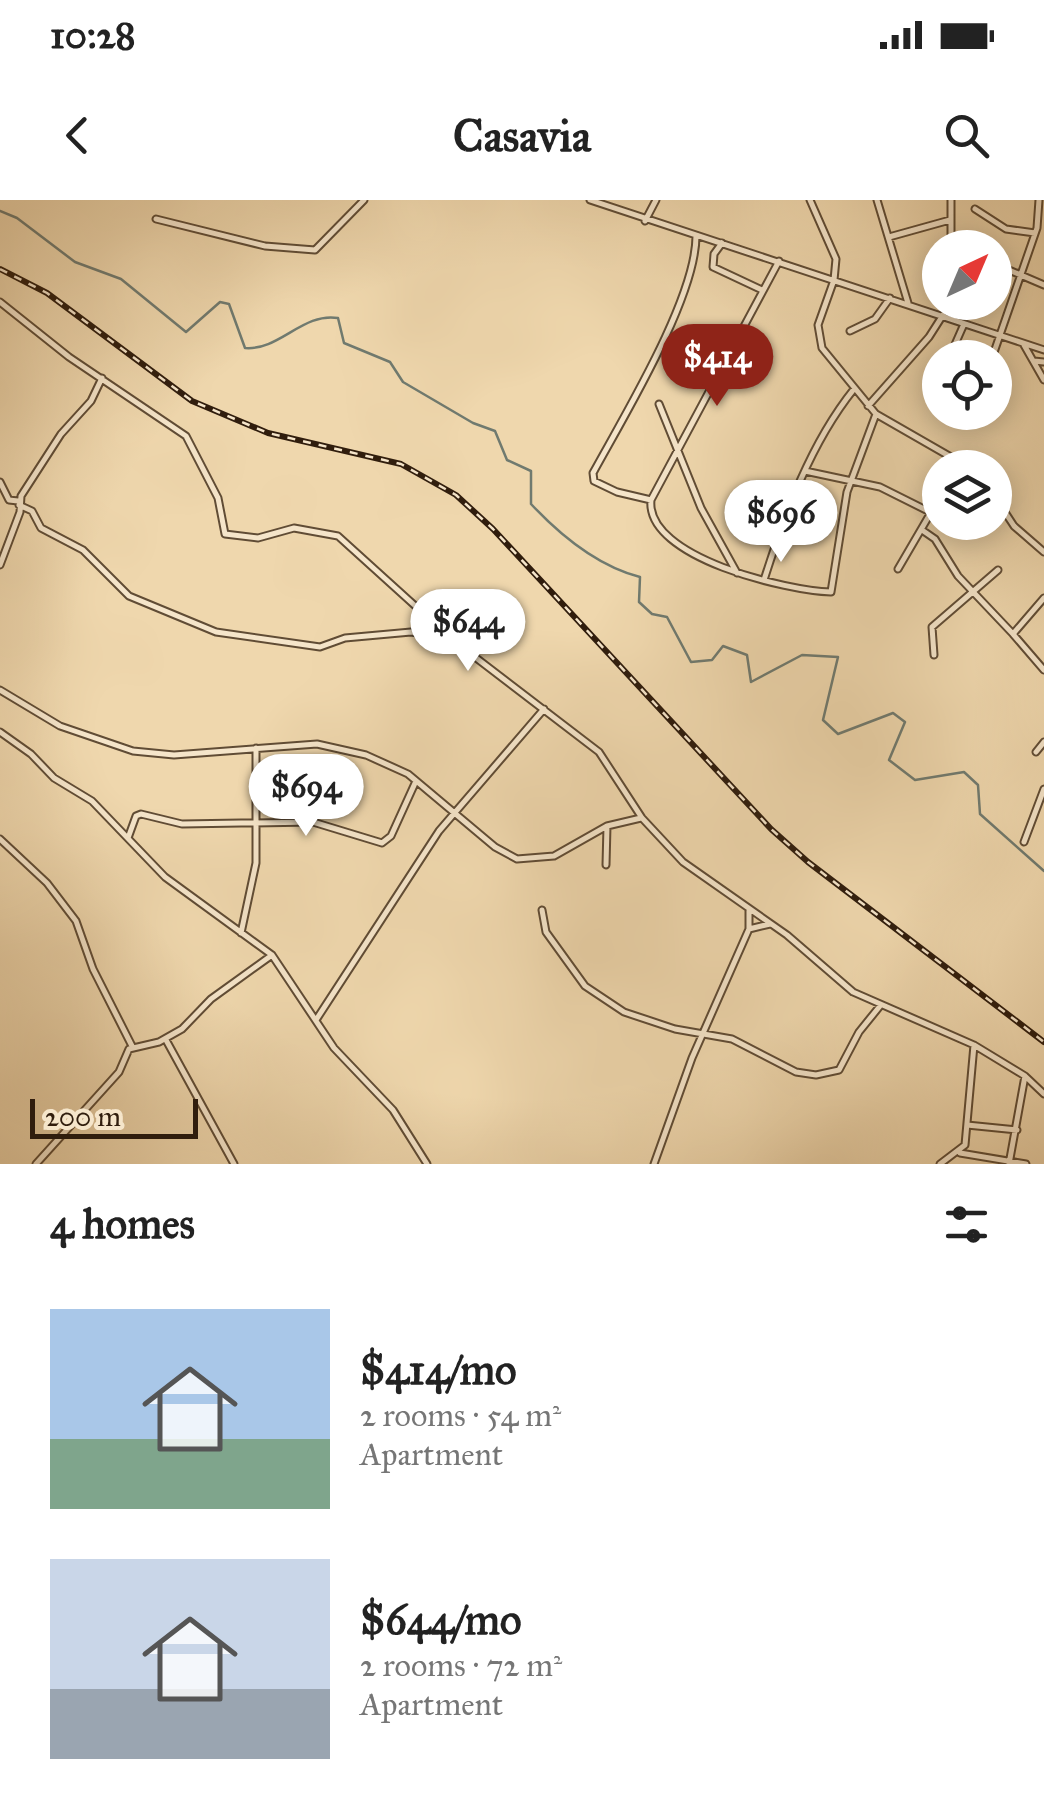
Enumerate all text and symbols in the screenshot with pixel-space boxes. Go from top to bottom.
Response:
text: 10:28 [50,12,135,58]
icon: back [50,108,105,163]
text: Casavia [453,108,591,163]
icon: search [939,108,994,163]
north arrow [922,230,1012,320]
map controls [922,230,1012,540]
pin: $414 [658,324,776,409]
text: $414 [683,337,751,376]
button: locate [922,340,1012,430]
button: layers [922,450,1012,540]
pin: $696 [722,480,840,565]
text: $696 [746,493,816,532]
pin: $644 [409,589,527,674]
text: $644 [432,602,504,641]
pin: $694 [247,754,365,839]
text: $694 [271,767,341,806]
scale bar [30,1094,198,1138]
text: 200 m [45,1099,121,1134]
icon: filters [939,1197,994,1252]
text: 4 homes [50,1198,195,1250]
text: $414/mo [360,1344,517,1396]
icon: home [130,1349,250,1469]
text: 2 rooms · 54 m² [360,1396,561,1435]
text: Apartment [360,1435,503,1474]
text: $644/mo [360,1594,521,1646]
icon: home [130,1599,250,1719]
text: 2 rooms · 72 m² [360,1646,562,1685]
text: Apartment [360,1685,503,1724]

